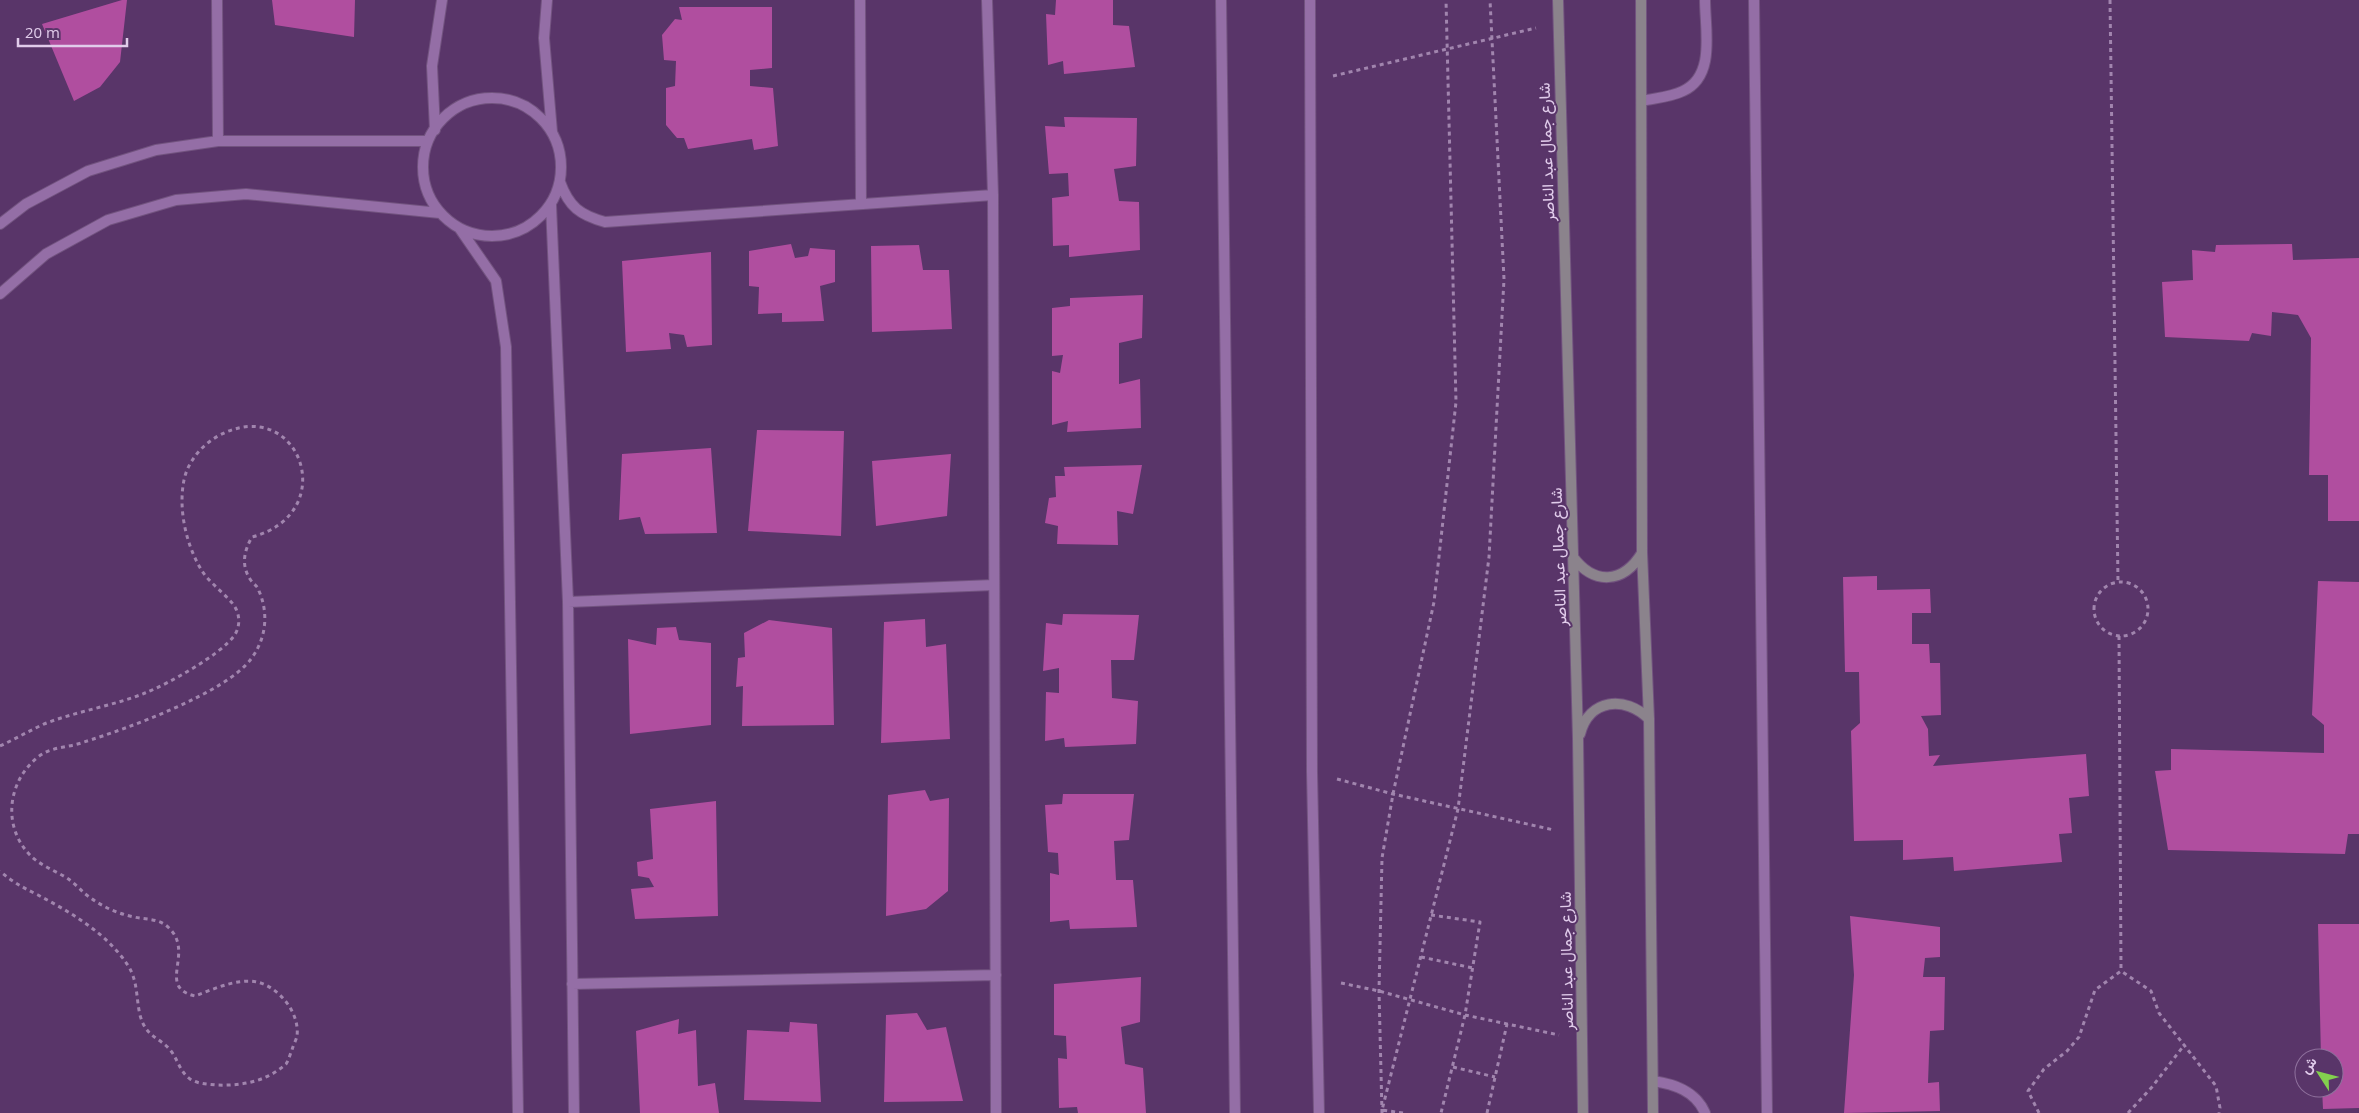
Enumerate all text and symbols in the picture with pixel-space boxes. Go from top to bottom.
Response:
scale bar [18,15,126,47]
text: 20 m [25,22,60,42]
street label: شارع جمال عبد الناصر [1533,82,1560,223]
street label: شارع جمال عبد الناصر [1545,487,1572,628]
street label: شارع جمال عبد الناصر [1554,891,1579,1032]
north arrow [2294,1048,2344,1098]
text: ش [2295,1053,2321,1077]

